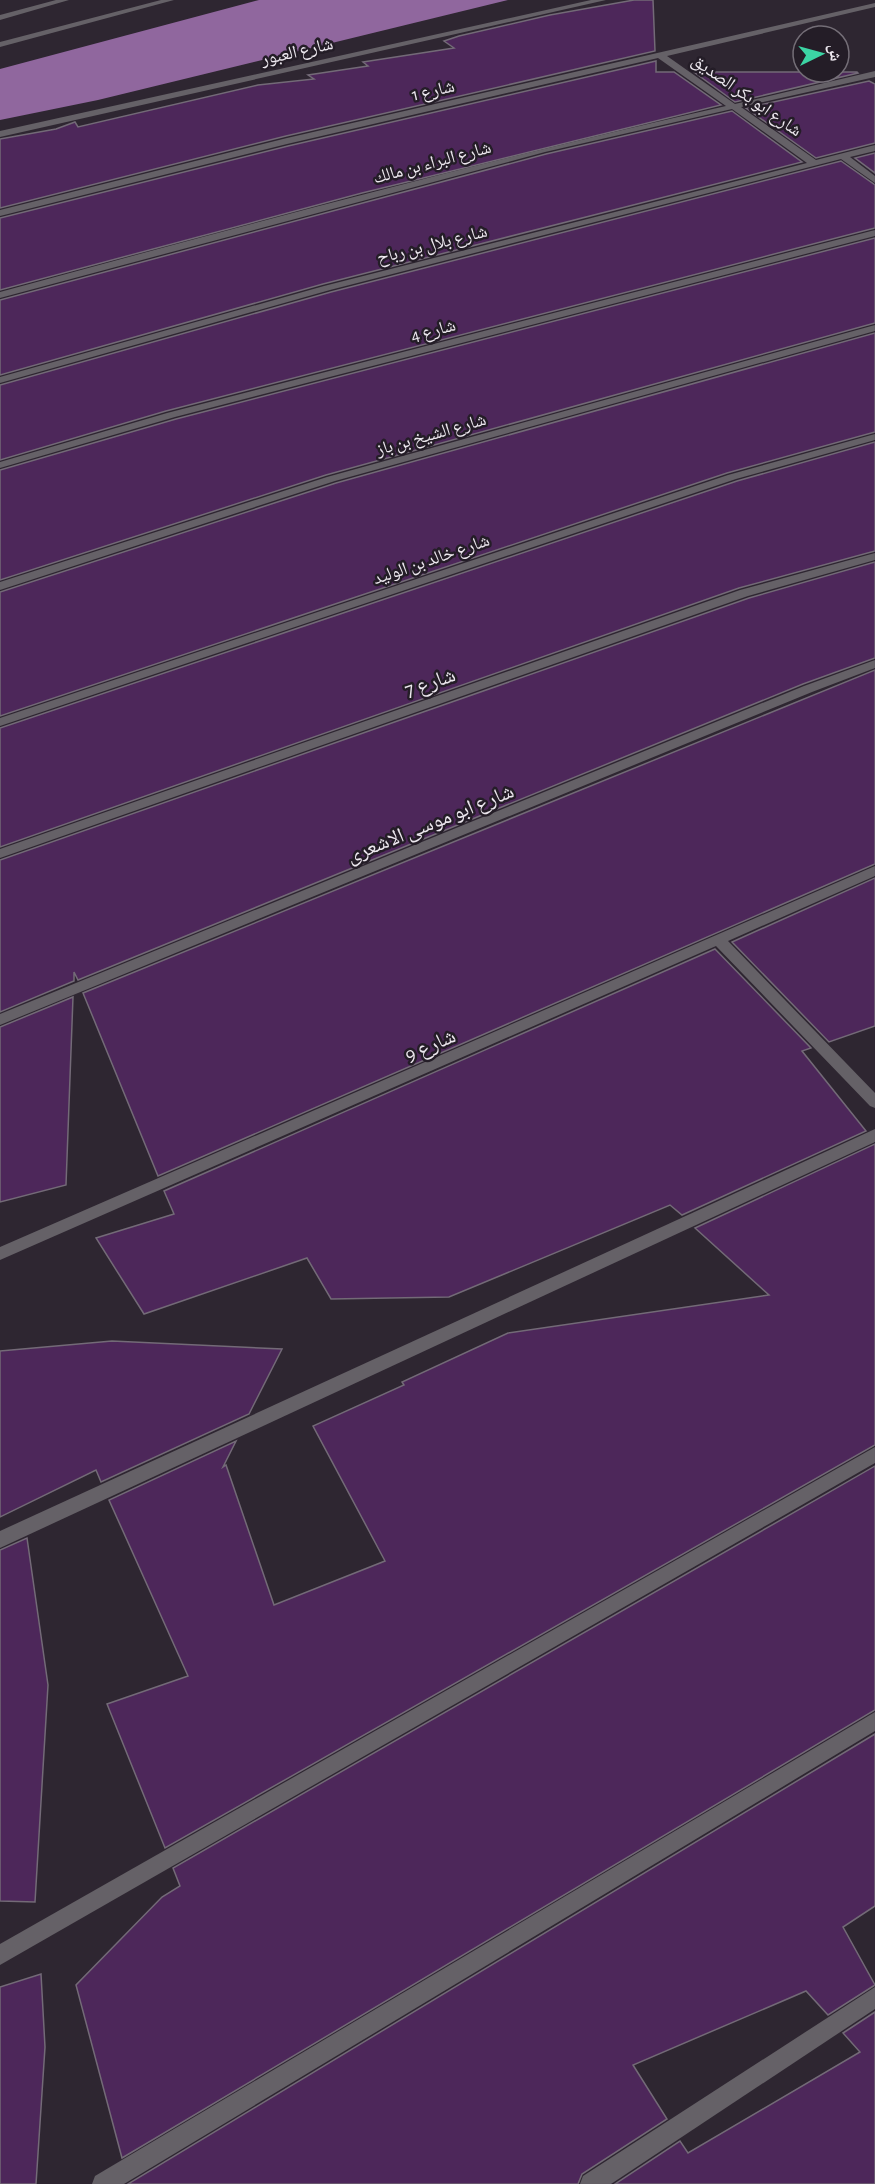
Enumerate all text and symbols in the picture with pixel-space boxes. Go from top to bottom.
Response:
north arrow [791,24,851,84]
street label: شارع العبور [258,35,335,70]
text: ش [825,44,844,62]
street label: شارع ابو بكر الصديق [688,51,805,141]
street label: شارع 1 [410,77,457,106]
street label: شارع البراء بن مالك [371,139,493,188]
street label: شارع بلال بن رباح [375,223,490,269]
street label: شارع 4 [409,316,458,347]
street label: شارع الشيخ بن باز [373,411,489,461]
street label: شارع خالد بن الوليد [371,532,492,589]
street label: شارع 7 [402,664,459,703]
street label: شارع ابو موسى الاشعرى [344,780,518,868]
street label: شارع 9 [402,1025,460,1068]

